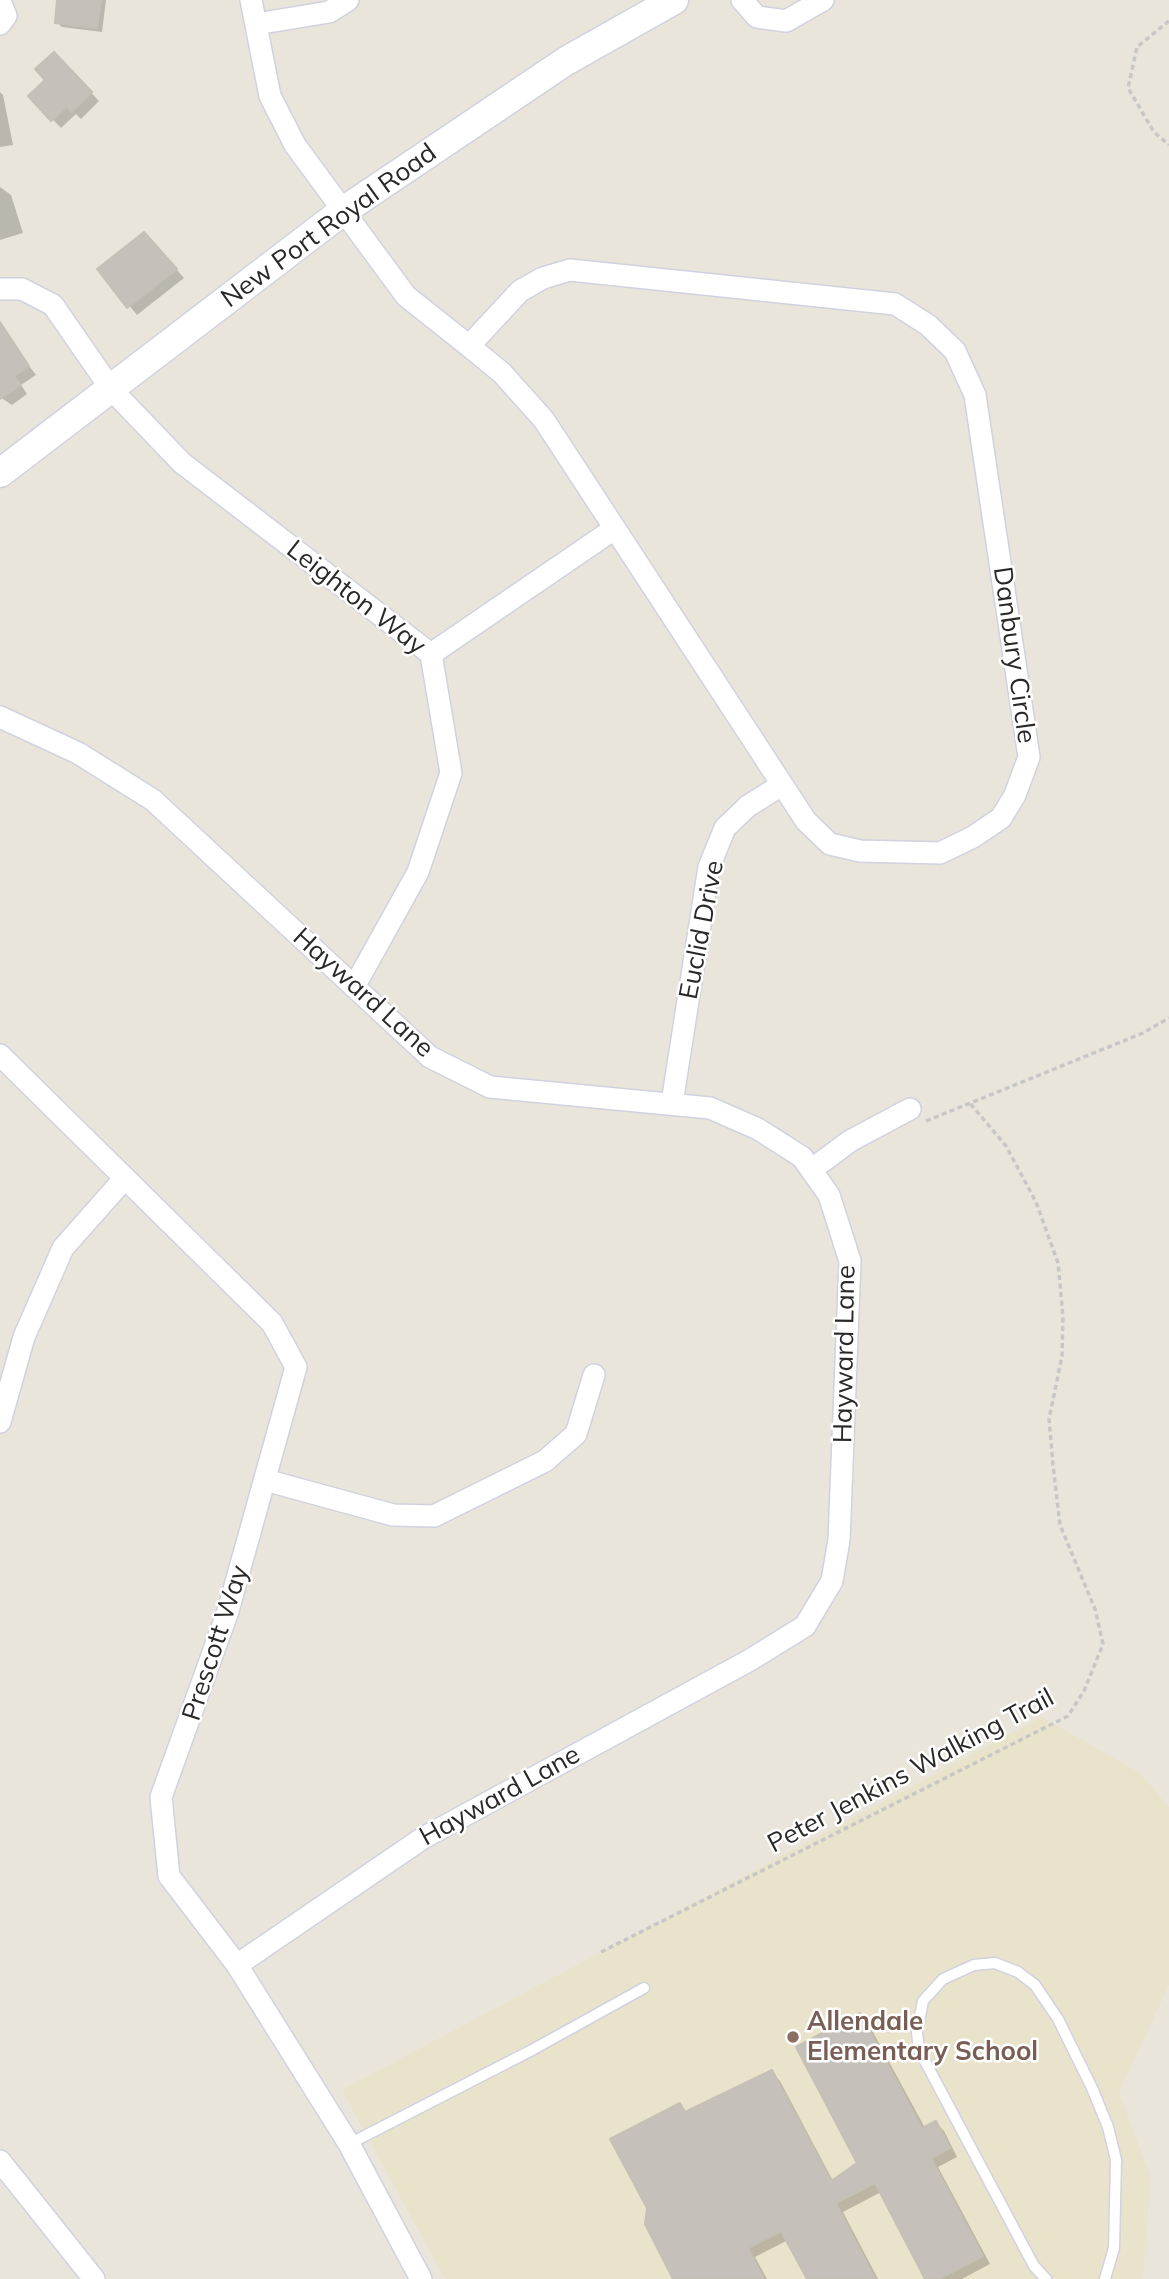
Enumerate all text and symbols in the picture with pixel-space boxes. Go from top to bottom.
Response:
street label: New Port Royal Road [215,137,443,315]
street label: Leighton Way [280,534,432,662]
street label: Danbury Circle [986,565,1042,745]
street label: Euclid Drive [673,858,731,1002]
street label: Hayward Lane [286,922,440,1064]
street label: Hayward Lane [828,1265,862,1443]
street label: Prescott Way [176,1561,256,1725]
street label: Peter Jenkins Walking Trail [763,1682,1059,1860]
street label: Hayward Lane [414,1739,586,1853]
place label: Allendale Elementary School [807,2006,1038,2068]
marker: Allendale Elementary School [785,2029,801,2045]

